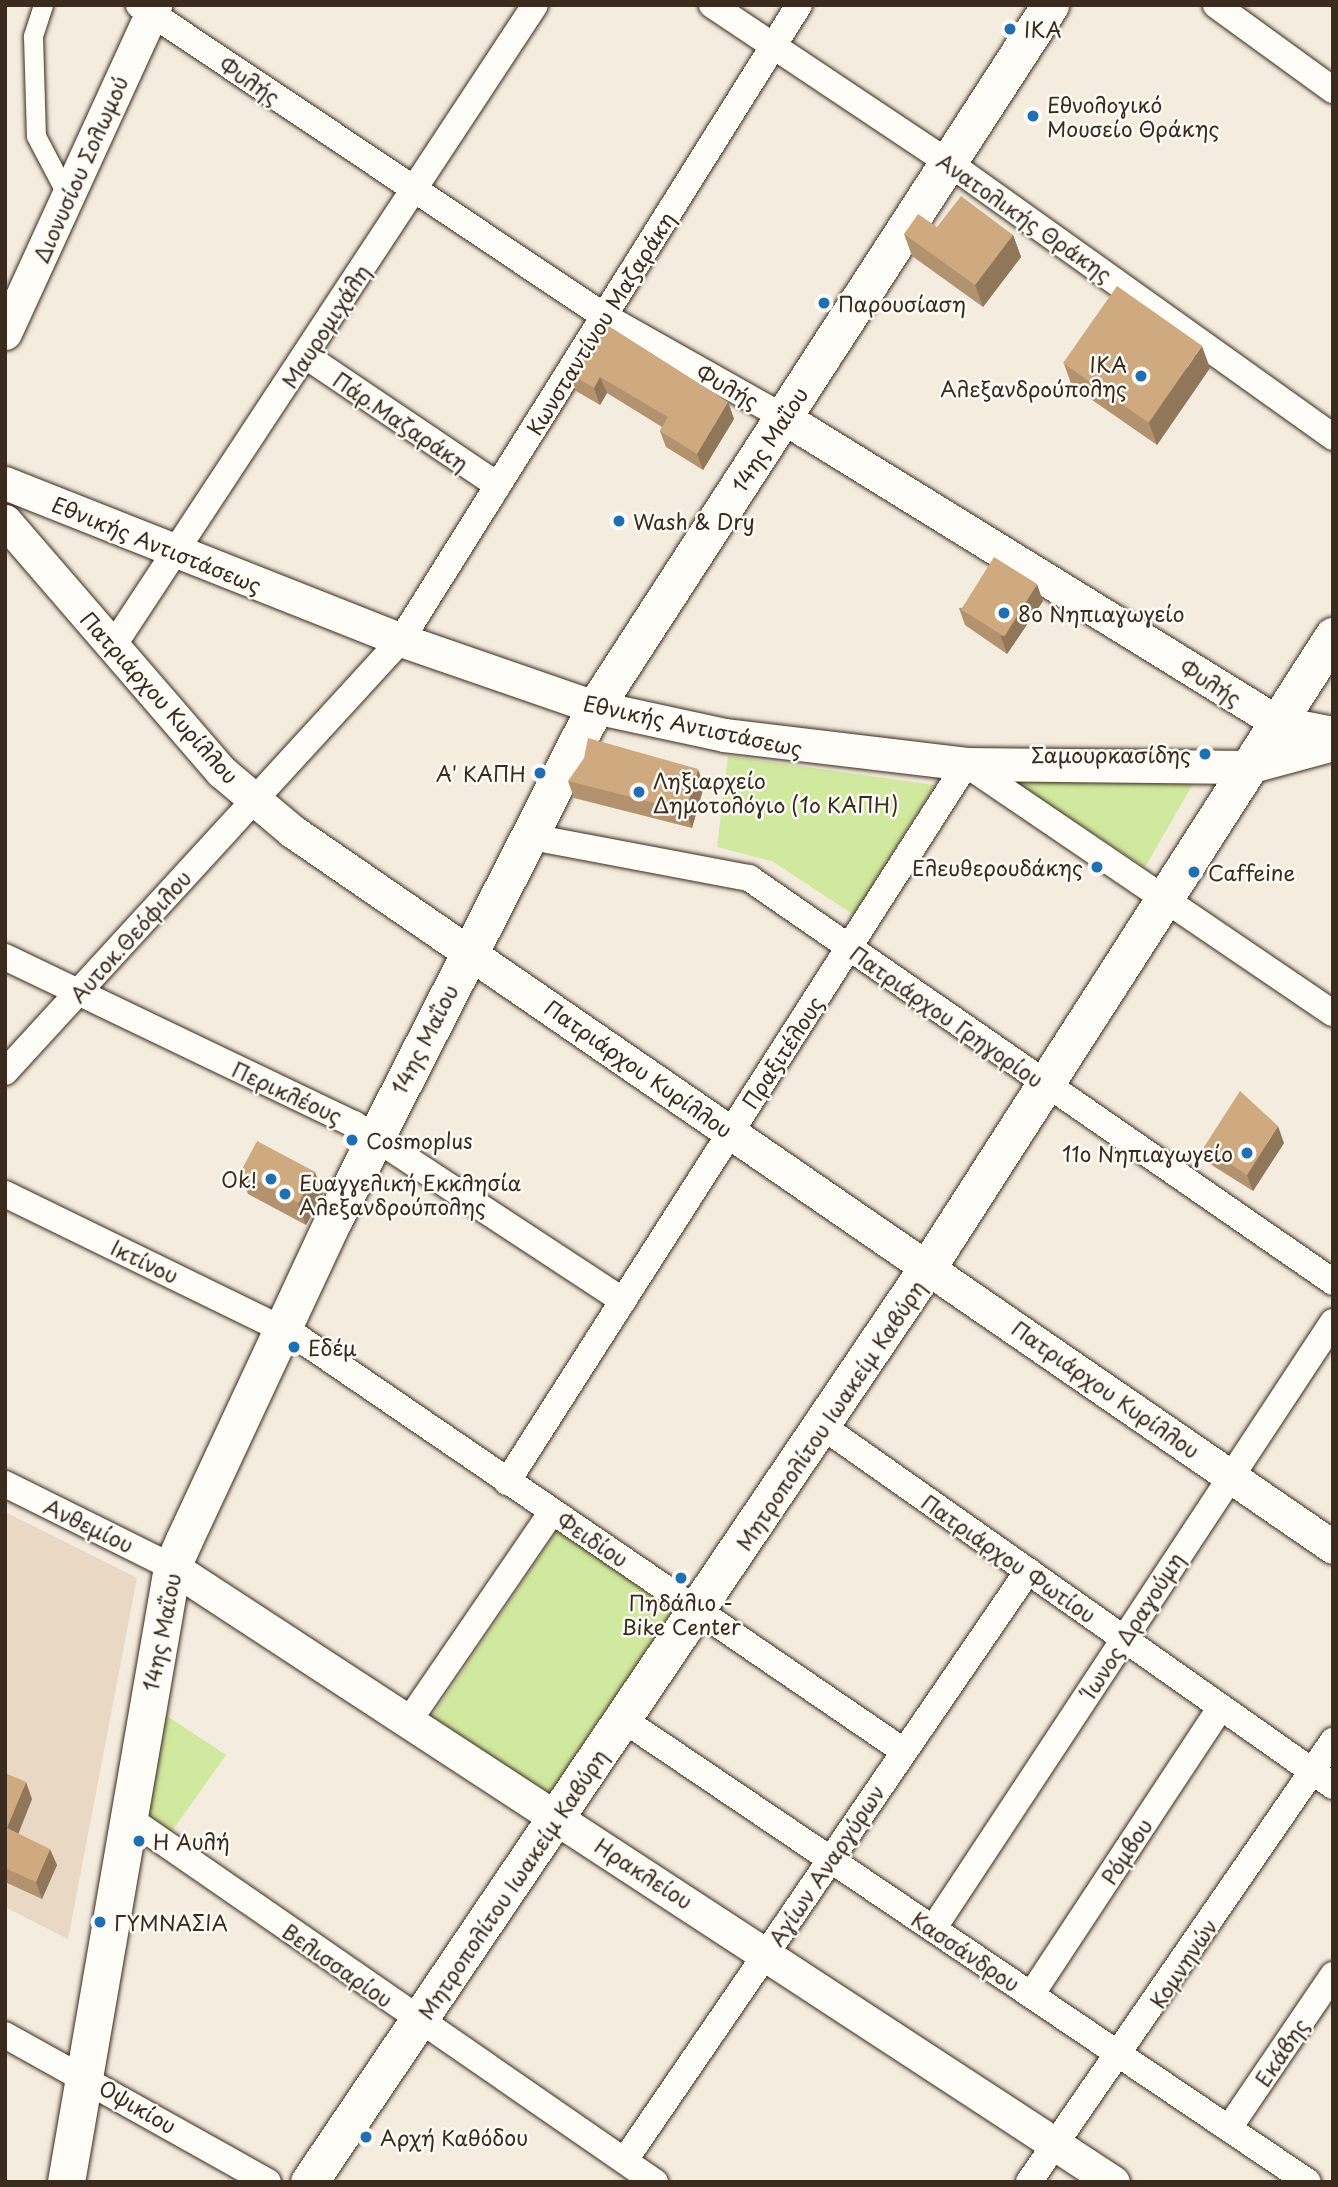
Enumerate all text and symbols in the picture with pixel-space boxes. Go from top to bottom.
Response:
place label: ΙΚΑ [1024,16,1061,42]
marker: ΙΚΑ [1002,21,1018,37]
street label: Φυλής [215,51,285,109]
street label: Διονυσίου Σολωμού [28,72,132,266]
place label: Εθνολογικό Μουσείο Θράκης [1047,91,1220,141]
marker: Εθνολογικό Μουσείο Θράκης [1025,108,1041,124]
street label: Ανατολικής Θράκης [933,147,1117,287]
street label: Κωνσταντίνου Μαζαράκη [521,207,679,439]
street label: Μαυρομιχάλη [276,260,374,392]
place label: Παρουσίαση [838,290,966,316]
marker: Παρουσίαση [816,295,832,311]
place label: ΙΚΑ Αλεξανδρούπολης [940,351,1127,401]
street label: Φυλής [693,359,763,413]
street label: Πάρ.Μαζαράκη [328,366,474,476]
marker: ΙΚΑ Αλεξανδρούπολης [1133,368,1149,384]
street label: 14ης Μαΐου [726,382,812,496]
street label: Εθνικής Αντιστάσεως [49,490,265,598]
place label: Wash & Dry [633,508,755,534]
marker: Wash & Dry [611,513,627,529]
place label: 8ο Νηπιαγωγείο [1018,600,1186,626]
marker: 8ο Νηπιαγωγείο [996,605,1012,621]
street label: Πατριάρχου Κυρίλλου [76,606,244,788]
street label: Φυλής [1176,654,1246,710]
street label: Εθνικής Αντιστάσεως [581,689,805,761]
place label: Σαμουρκασίδης [1031,741,1191,767]
marker: Σαμουρκασίδης [1197,746,1213,762]
place label: Α' ΚΑΠΗ [435,760,526,786]
marker: Α' ΚΑΠΗ [532,765,548,781]
place label: Ληξιαρχείο Δημοτολόγιο (1ο ΚΑΠΗ) [653,767,901,817]
marker: Ληξιαρχείο Δημοτολόγιο (1ο ΚΑΠΗ) [631,784,647,800]
place label: Ελευθερουδάκης [912,854,1083,880]
marker: Ελευθερουδάκης [1089,859,1105,875]
place label: Caffeine [1208,859,1295,885]
marker: Caffeine [1186,864,1202,880]
street label: Αυτοκ.Θεόφιλου [64,865,196,1007]
street label: Πατριάρχου Γρηγορίου [846,940,1048,1092]
street label: 14ης Μαΐου [385,980,463,1098]
street label: Πραξιτέλους [737,991,827,1113]
street label: Πατριάρχου Κυρίλλου [541,994,737,1142]
street label: Περικλέους [228,1055,346,1129]
place label: Cosmoplus [366,1127,473,1153]
marker: Cosmoplus [344,1132,360,1148]
place label: 11ο Νηπιαγωγείο [1061,1140,1233,1166]
marker: 11ο Νηπιαγωγείο [1239,1145,1255,1161]
place label: Ok! [221,1166,257,1192]
place label: Ευαγγελική Εκκλησία Αλεξανδρούπολης [299,1169,523,1219]
marker: Ok! [263,1171,279,1187]
marker: Ευαγγελική Εκκλησία Αλεξανδρούπολης [277,1186,293,1202]
street label: Ικτίνου [107,1234,183,1288]
street label: Μητροπολίτου Ιωακείμ Καβύρη [730,1275,930,1555]
street label: Πατριάρχου Κυρίλλου [1008,1315,1204,1463]
place label: Εδέμ [308,1334,357,1360]
marker: Εδέμ [286,1339,302,1355]
street label: Πατριάρχου Φωτίου [917,1489,1101,1627]
street label: Ανθεμίου [40,1493,138,1557]
street label: Φειδίου [553,1506,633,1572]
street label: Ίωνος Δραγούμη [1075,1547,1189,1703]
marker: Πηδάλιo - Bike Center [673,1570,689,1586]
street label: 14ης Μαΐου [137,1571,185,1693]
place label: Πηδάλιo - Bike Center [621,1589,741,1639]
street label: Μητροπολίτου Ιωακείμ Καβύρη [412,1744,612,2024]
street label: Αγίων Αναργύρων [763,1780,889,1950]
street label: Ρόμβου [1095,1813,1157,1889]
place label: Η Αυλή [153,1828,230,1854]
street label: Ηρακλείου [591,1832,697,1914]
marker: Η Αυλή [131,1833,147,1849]
street label: Κασσάνδρου [907,1906,1025,1996]
place label: ΓΥΜΝΑΣΙΑ [114,1909,228,1935]
marker: ΓΥΜΝΑΣΙΑ [92,1914,108,1930]
street label: Κομνηνών [1144,1914,1222,2012]
street label: Βελισσαρίου [278,1918,398,2012]
street label: Εκάβης [1249,2013,1313,2091]
street label: Οψικίου [95,2074,181,2138]
place label: Αρχή Καθόδου [380,2124,528,2150]
marker: Αρχή Καθόδου [358,2129,374,2145]

